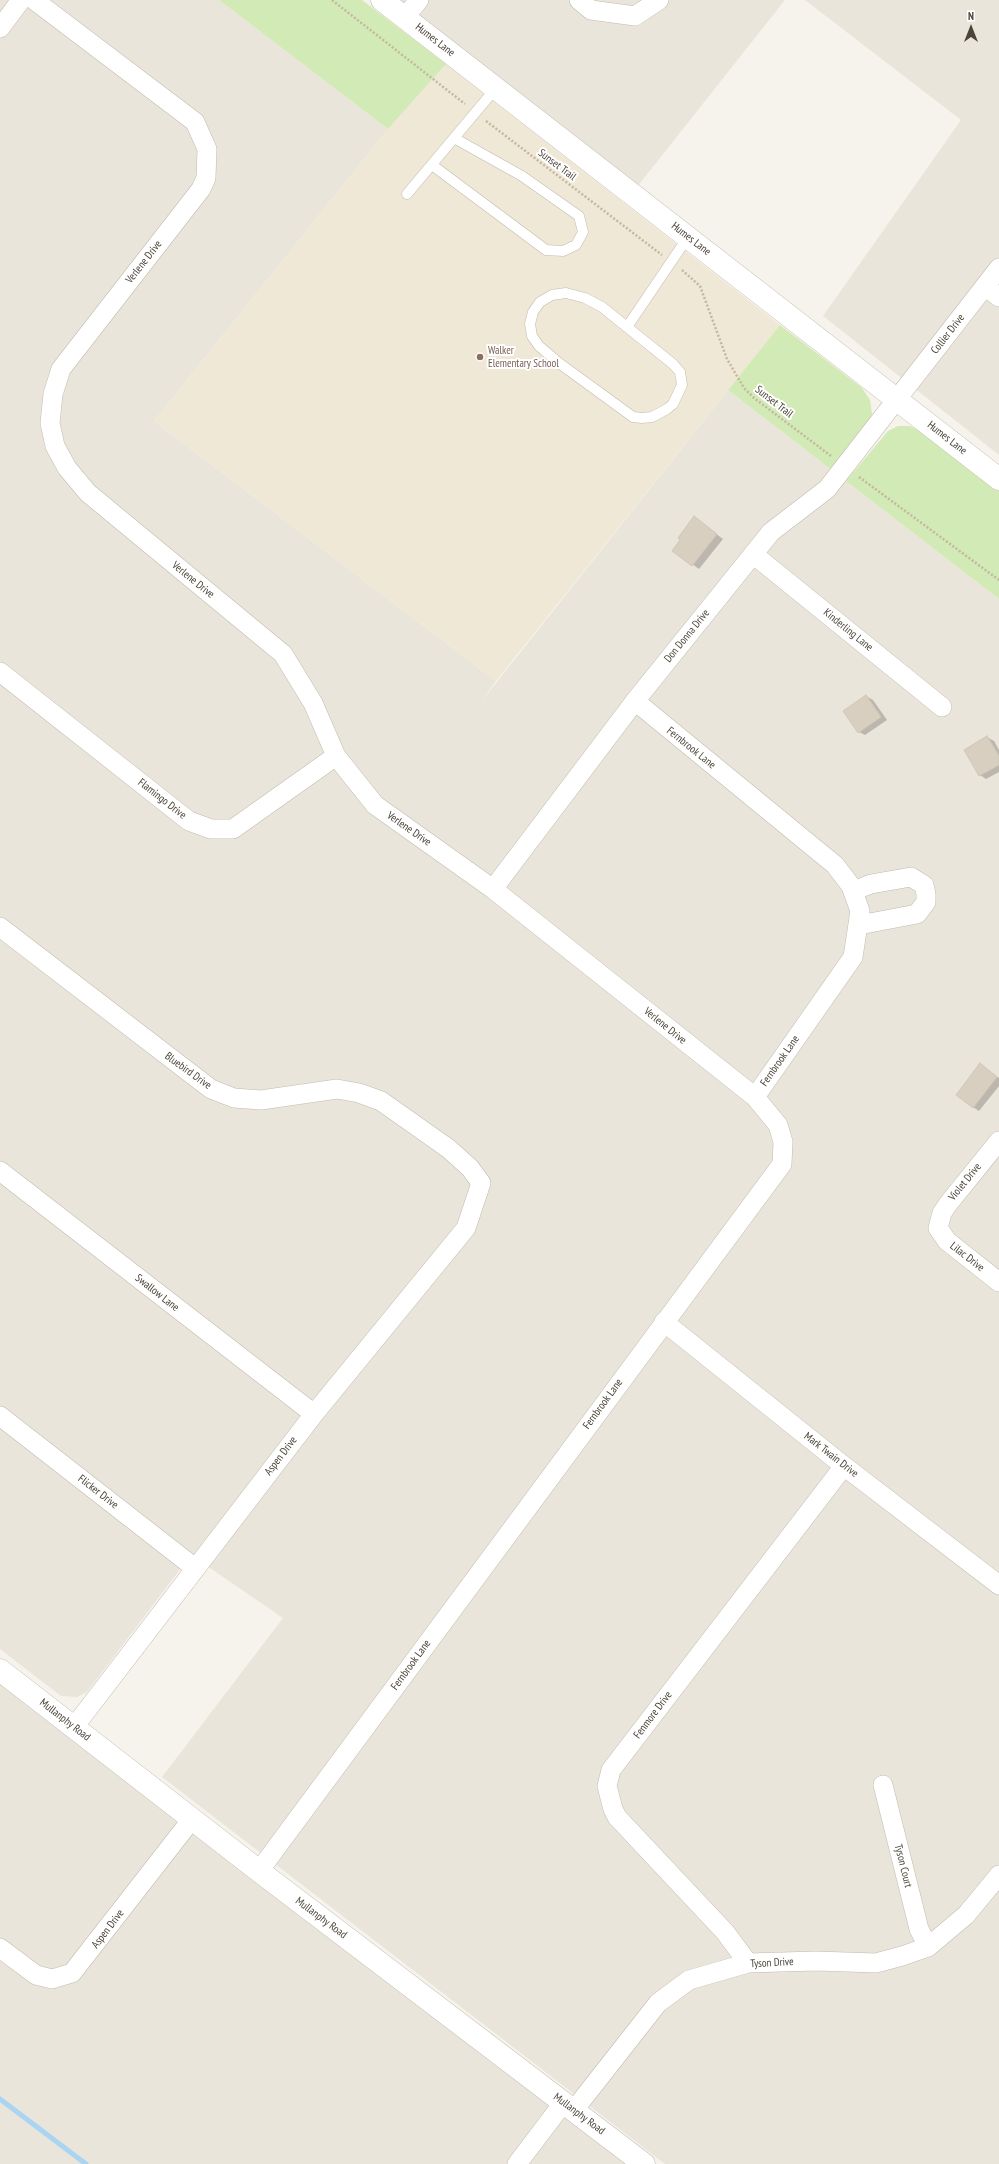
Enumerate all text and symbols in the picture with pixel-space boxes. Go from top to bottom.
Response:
north arrow [951,8,991,48]
text: N [968,9,974,23]
street label: Humes Lane [413,20,457,60]
street label: Sunset Trail [535,146,579,184]
street label: Humes Lane [669,219,713,259]
street label: Verlene Drive [123,238,165,286]
street label: Collier Drive [928,311,968,357]
place label: Walker Elementary School [488,344,559,370]
marker: Walker Elementary School [475,352,485,362]
street label: Sunset Trail [752,383,796,421]
street label: Humes Lane [925,418,969,458]
street label: Verlene Drive [169,559,217,601]
street label: Kinderling Lane [821,606,875,654]
street label: Don Donna Drive [662,607,712,665]
street label: Fernbrook Lane [664,724,718,772]
street label: Flamingo Drive [135,776,189,822]
street label: Verlene Drive [384,809,434,849]
street label: Verlene Drive [641,1005,689,1047]
street label: Fernbrook Lane [758,1033,802,1089]
street label: Bluebird Drive [162,1050,214,1092]
street label: Violet Drive [946,1160,984,1204]
street label: Lilac Drive [947,1239,987,1275]
street label: Swallow Lane [132,1272,182,1314]
street label: Fernbrook Lane [580,1376,626,1432]
street label: Mark Twain Drive [801,1430,861,1480]
street label: Aspen Drive [262,1434,300,1478]
street label: Flicker Drive [75,1472,121,1512]
street label: Fernbrook Lane [388,1637,434,1693]
street label: Fenmore Drive [631,1689,675,1741]
street label: Mullanphy Road [37,1696,93,1744]
street label: Tyson Court [891,1843,915,1889]
street label: Mullanphy Road [293,1894,349,1942]
street label: Aspen Drive [89,1907,127,1951]
street label: Tyson Drive [750,1955,794,1971]
street label: Mullanphy Road [551,2090,607,2138]

